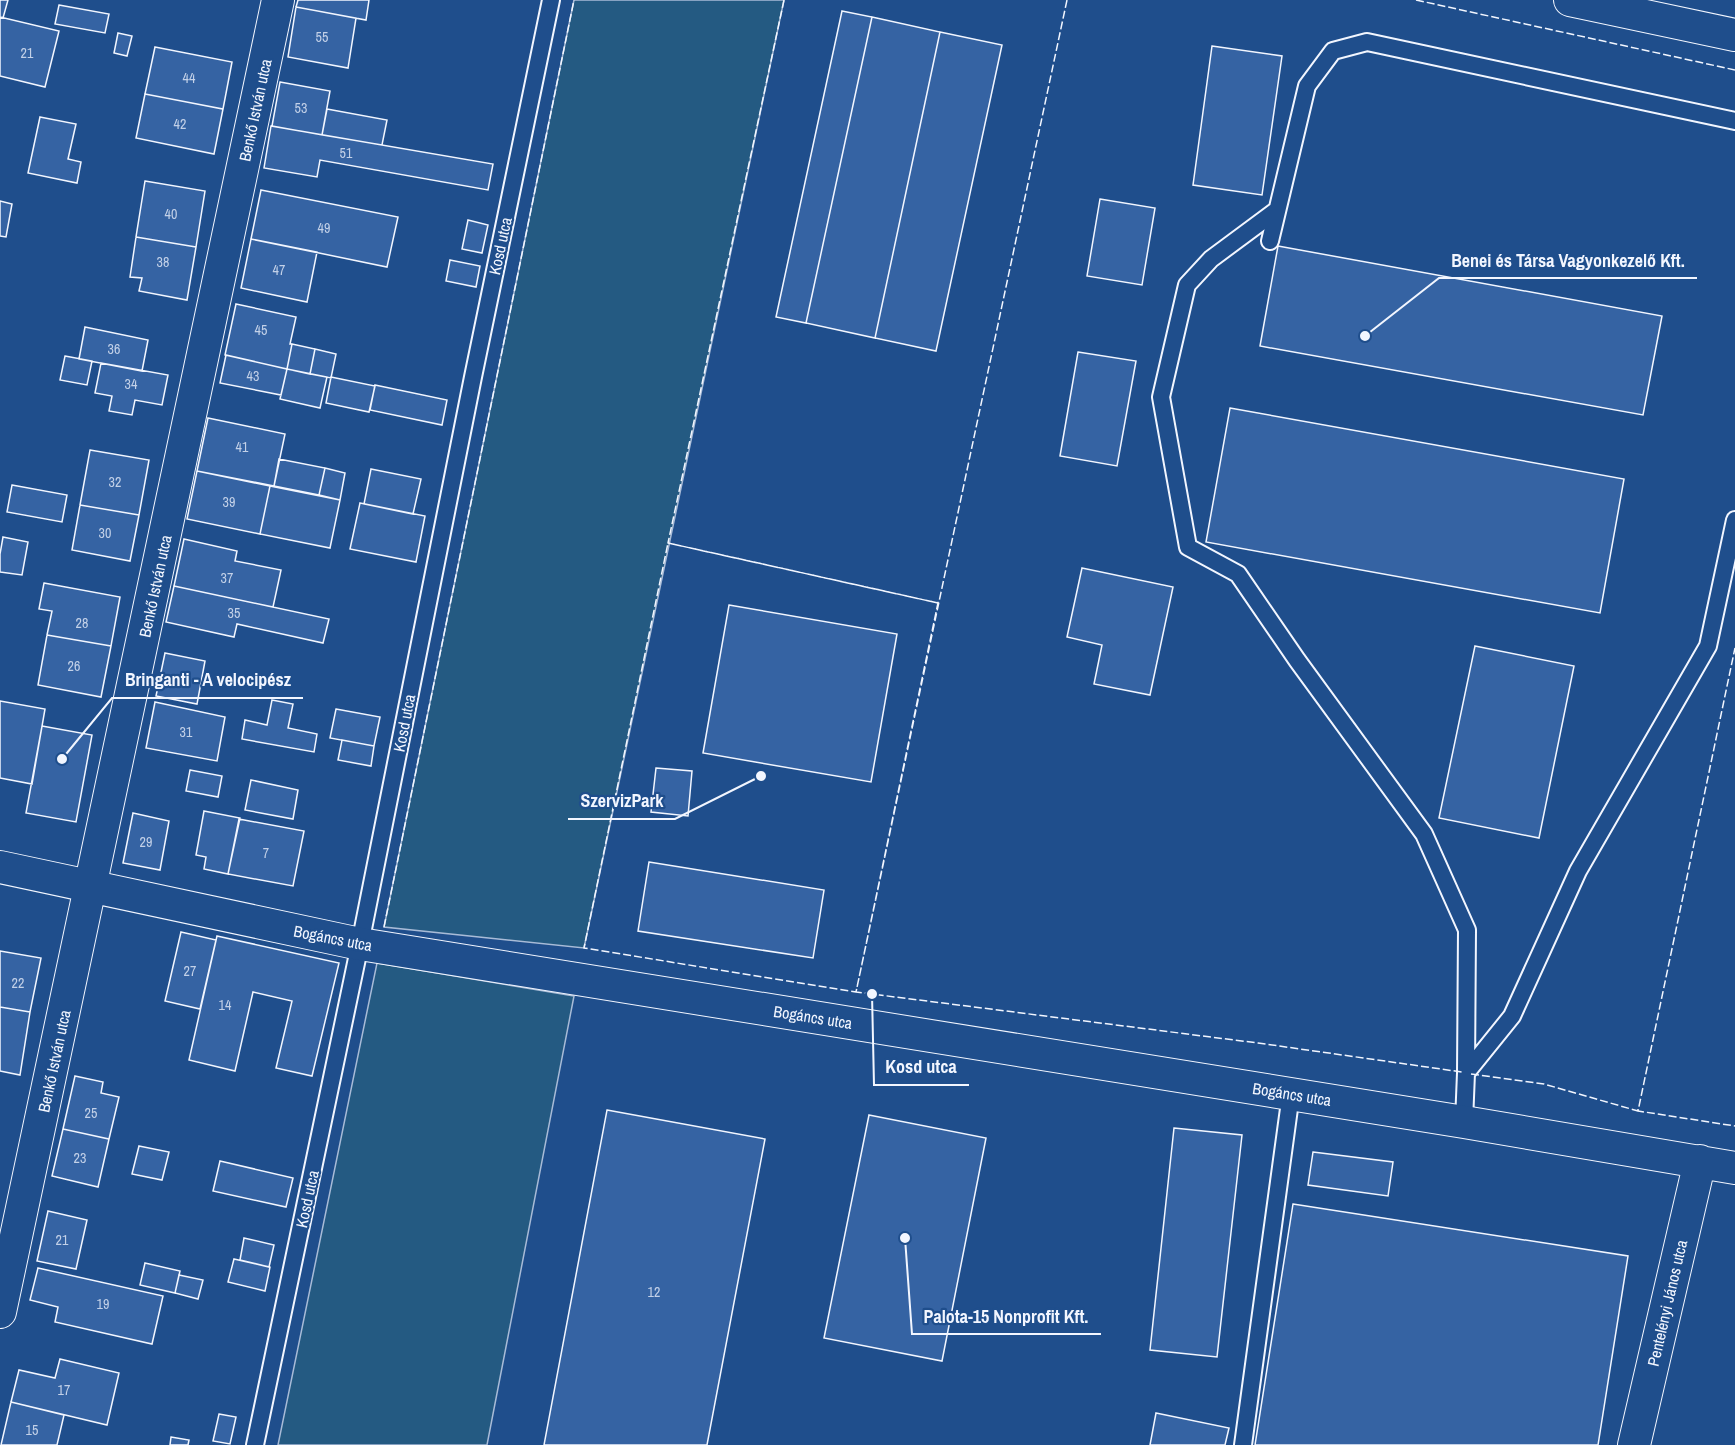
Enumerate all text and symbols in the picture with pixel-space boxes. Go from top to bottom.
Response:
house number: 55 [316,28,328,46]
house number: 21 [21,44,34,62]
street label: Benkő István utca [233,56,277,163]
house number: 44 [183,69,196,87]
house number: 53 [295,99,307,117]
house number: 42 [174,115,186,133]
house number: 51 [340,144,353,162]
house number: 40 [165,205,177,223]
street label: Kosd utca [483,214,517,277]
house number: 49 [318,219,330,237]
callout: Benei és Társa Vagyonkezelő Kft. [1439,242,1697,278]
text: Benei és Társa Vagyonkezelő Kft. [1451,248,1685,273]
house number: 38 [157,253,169,271]
house number: 47 [273,261,285,279]
house number: 45 [255,321,267,339]
house number: 36 [108,340,120,358]
house number: 43 [247,367,259,385]
house number: 34 [125,375,138,393]
house number: 41 [236,438,249,456]
house number: 32 [109,473,121,491]
house number: 39 [223,493,235,511]
house number: 30 [99,524,111,542]
street label: Benkő István utca [133,532,177,639]
house number: 37 [221,569,233,587]
house number: 35 [228,604,240,622]
house number: 28 [76,614,88,632]
house number: 26 [68,657,80,675]
callout: Bringanti - A velocipész [112,662,303,698]
text: Bringanti - A velocipész [125,667,292,692]
street label: Kosd utca [388,692,420,754]
house number: 31 [180,723,193,741]
callout: SzervizPark [568,783,675,819]
text: SzervizPark [581,788,664,813]
house number: 29 [140,833,152,851]
house number: 7 [263,844,269,862]
street label: Bogáncs utca [292,920,375,957]
house number: 27 [184,962,196,980]
house number: 22 [12,974,24,992]
house number: 14 [219,996,232,1014]
street label: Bogáncs utca [772,1000,855,1034]
street label: Benkő István utca [32,1007,76,1114]
callout: Kosd utca [874,1049,969,1085]
text: Kosd utca [885,1054,957,1079]
street label: Bogáncs utca [1251,1077,1334,1111]
house number: 25 [85,1104,97,1122]
house number: 23 [74,1149,86,1167]
street label: Kosd utca [290,1167,324,1230]
house number: 21 [56,1231,69,1249]
street label: Pentelényi János utca [1642,1237,1692,1368]
house number: 12 [648,1283,660,1301]
house number: 19 [97,1295,109,1313]
callout: Palota-15 Nonprofit Kft. [912,1298,1101,1334]
text: Palota-15 Nonprofit Kft. [924,1304,1088,1329]
house number: 17 [58,1381,70,1399]
house number: 15 [26,1421,38,1439]

